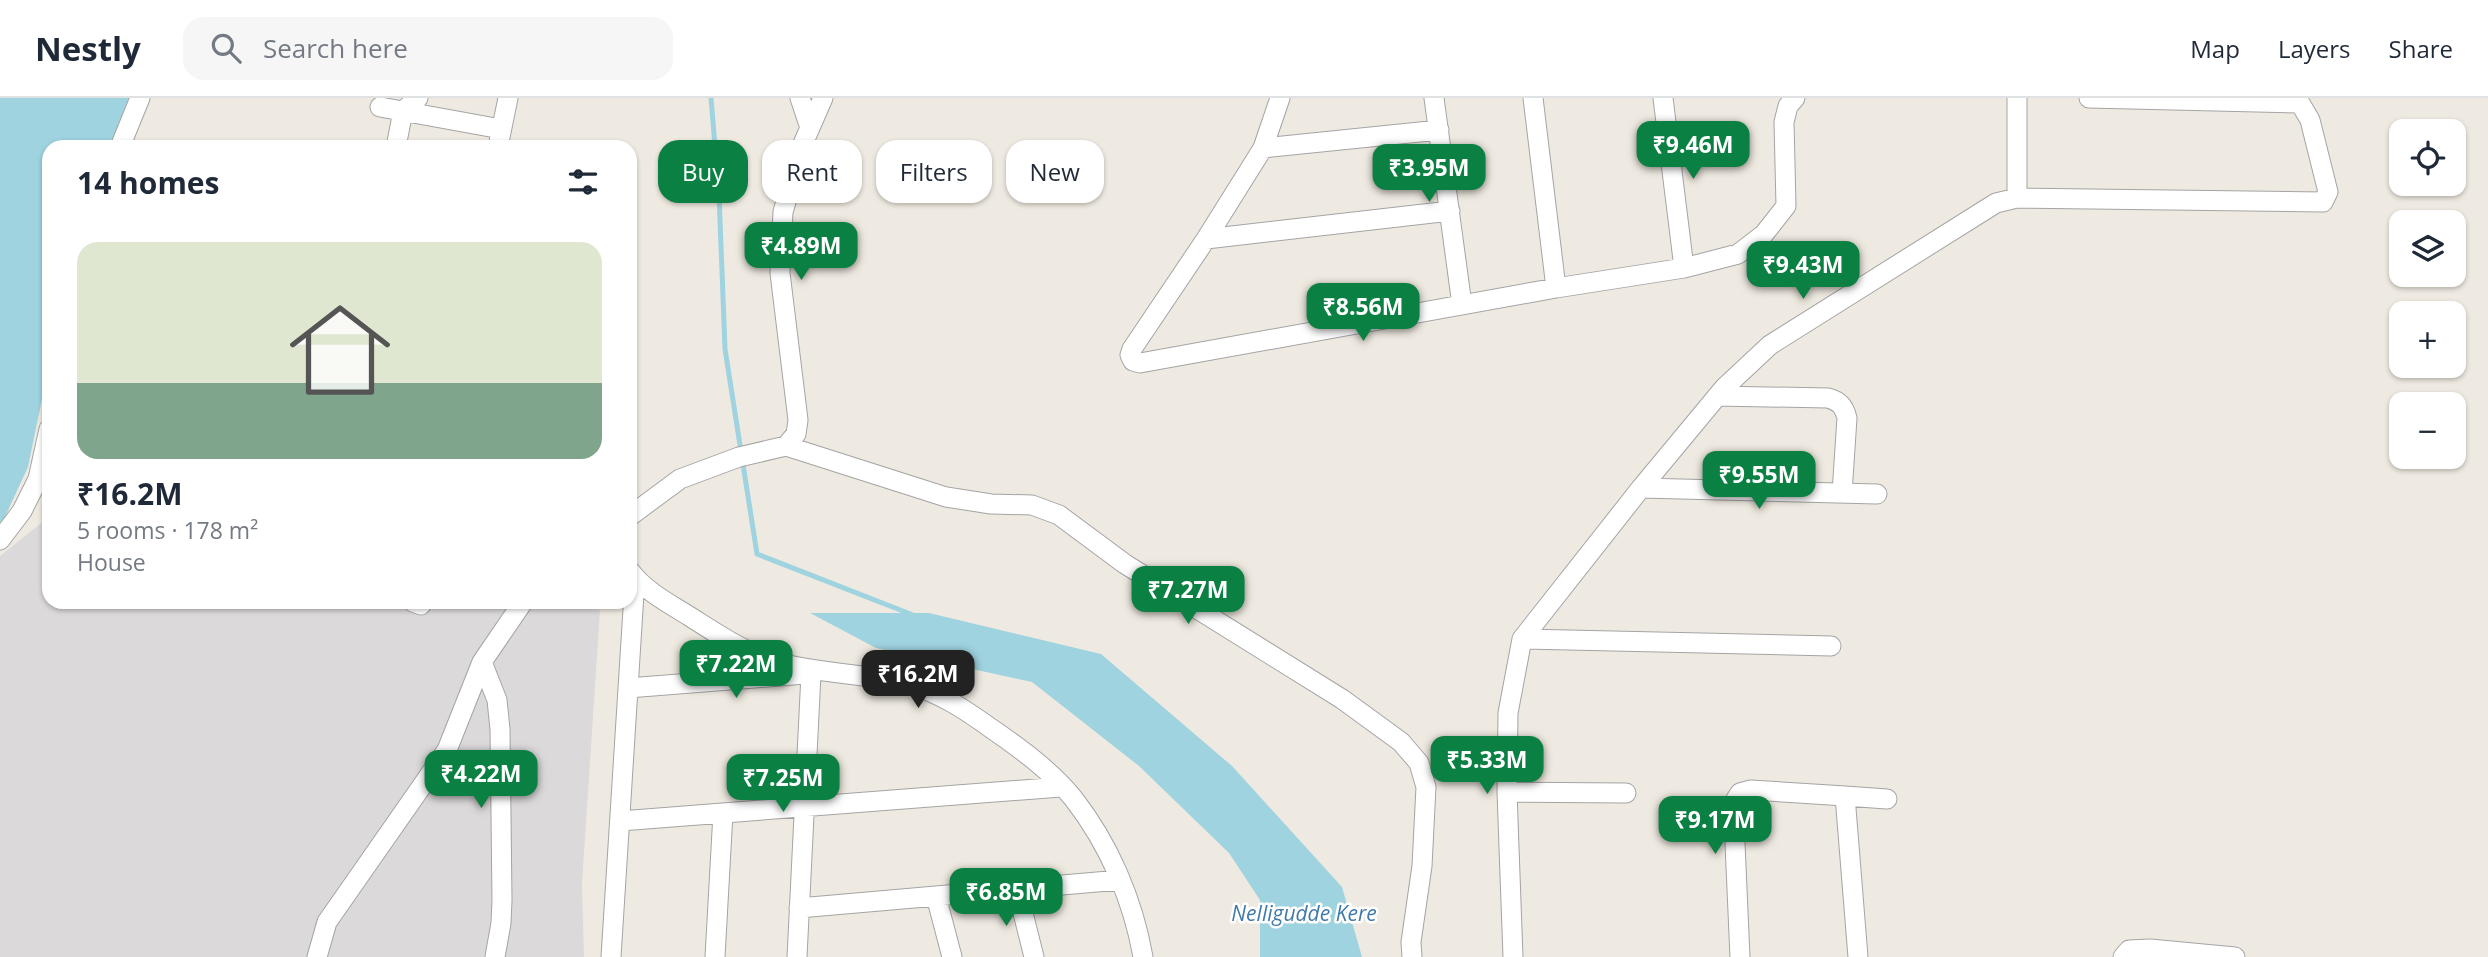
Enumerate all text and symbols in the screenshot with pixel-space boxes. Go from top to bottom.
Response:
search box [183,17,673,80]
text: Nestly [35,26,141,71]
icon: search [207,29,245,67]
text: Search here [263,30,408,66]
text: Map [2190,32,2240,65]
text: Layers [2278,32,2351,65]
text: Share [2389,32,2453,65]
map controls [2389,119,2466,469]
button: locate [2389,119,2466,196]
pin: ₹9.46M [1636,122,1750,181]
text: ₹9.46M [1653,128,1733,160]
chip: Buy [658,140,748,203]
chip: Rent [762,140,862,203]
chip: Filters [876,140,992,203]
chip: New [1006,140,1104,203]
pin: ₹3.95M [1372,144,1486,204]
text: ₹3.95M [1389,151,1469,183]
text: 14 homes [77,162,220,203]
icon: filters [564,163,602,201]
button: layers [2389,210,2466,287]
pin: ₹4.89M [744,222,858,282]
text: ₹4.89M [761,229,841,261]
pin: ₹9.43M [1746,242,1860,301]
text: ₹9.43M [1763,248,1843,280]
pin: ₹8.56M [1306,284,1420,343]
icon: home [277,287,403,413]
text: ₹8.56M [1323,290,1403,322]
button: + [2389,301,2466,378]
button: − [2389,392,2466,469]
pin: ₹9.55M [1702,452,1816,511]
text: ₹9.55M [1719,458,1799,490]
text: ₹16.2M [77,473,182,514]
text: 5 rooms · 178 m² [77,514,258,546]
text: House [77,546,146,578]
pin: ₹7.27M [1131,566,1245,626]
text: ₹7.27M [1148,573,1228,605]
pin: ₹7.22M [679,640,793,700]
text: ₹7.22M [696,647,776,679]
pin: ₹16.2M [861,650,975,710]
text: ₹16.2M [878,657,958,689]
pin: ₹5.33M [1430,736,1544,796]
text: ₹5.33M [1447,743,1527,775]
pin: ₹4.22M [424,750,538,810]
pin: ₹7.25M [726,754,840,814]
text: ₹4.22M [441,757,521,789]
text: ₹7.25M [743,761,823,793]
pin: ₹9.17M [1658,796,1772,856]
text: ₹9.17M [1675,803,1755,835]
pin: ₹6.85M [949,868,1063,928]
text: ₹6.85M [966,875,1046,907]
water label: Nelligudde Kere [1231,899,1377,927]

